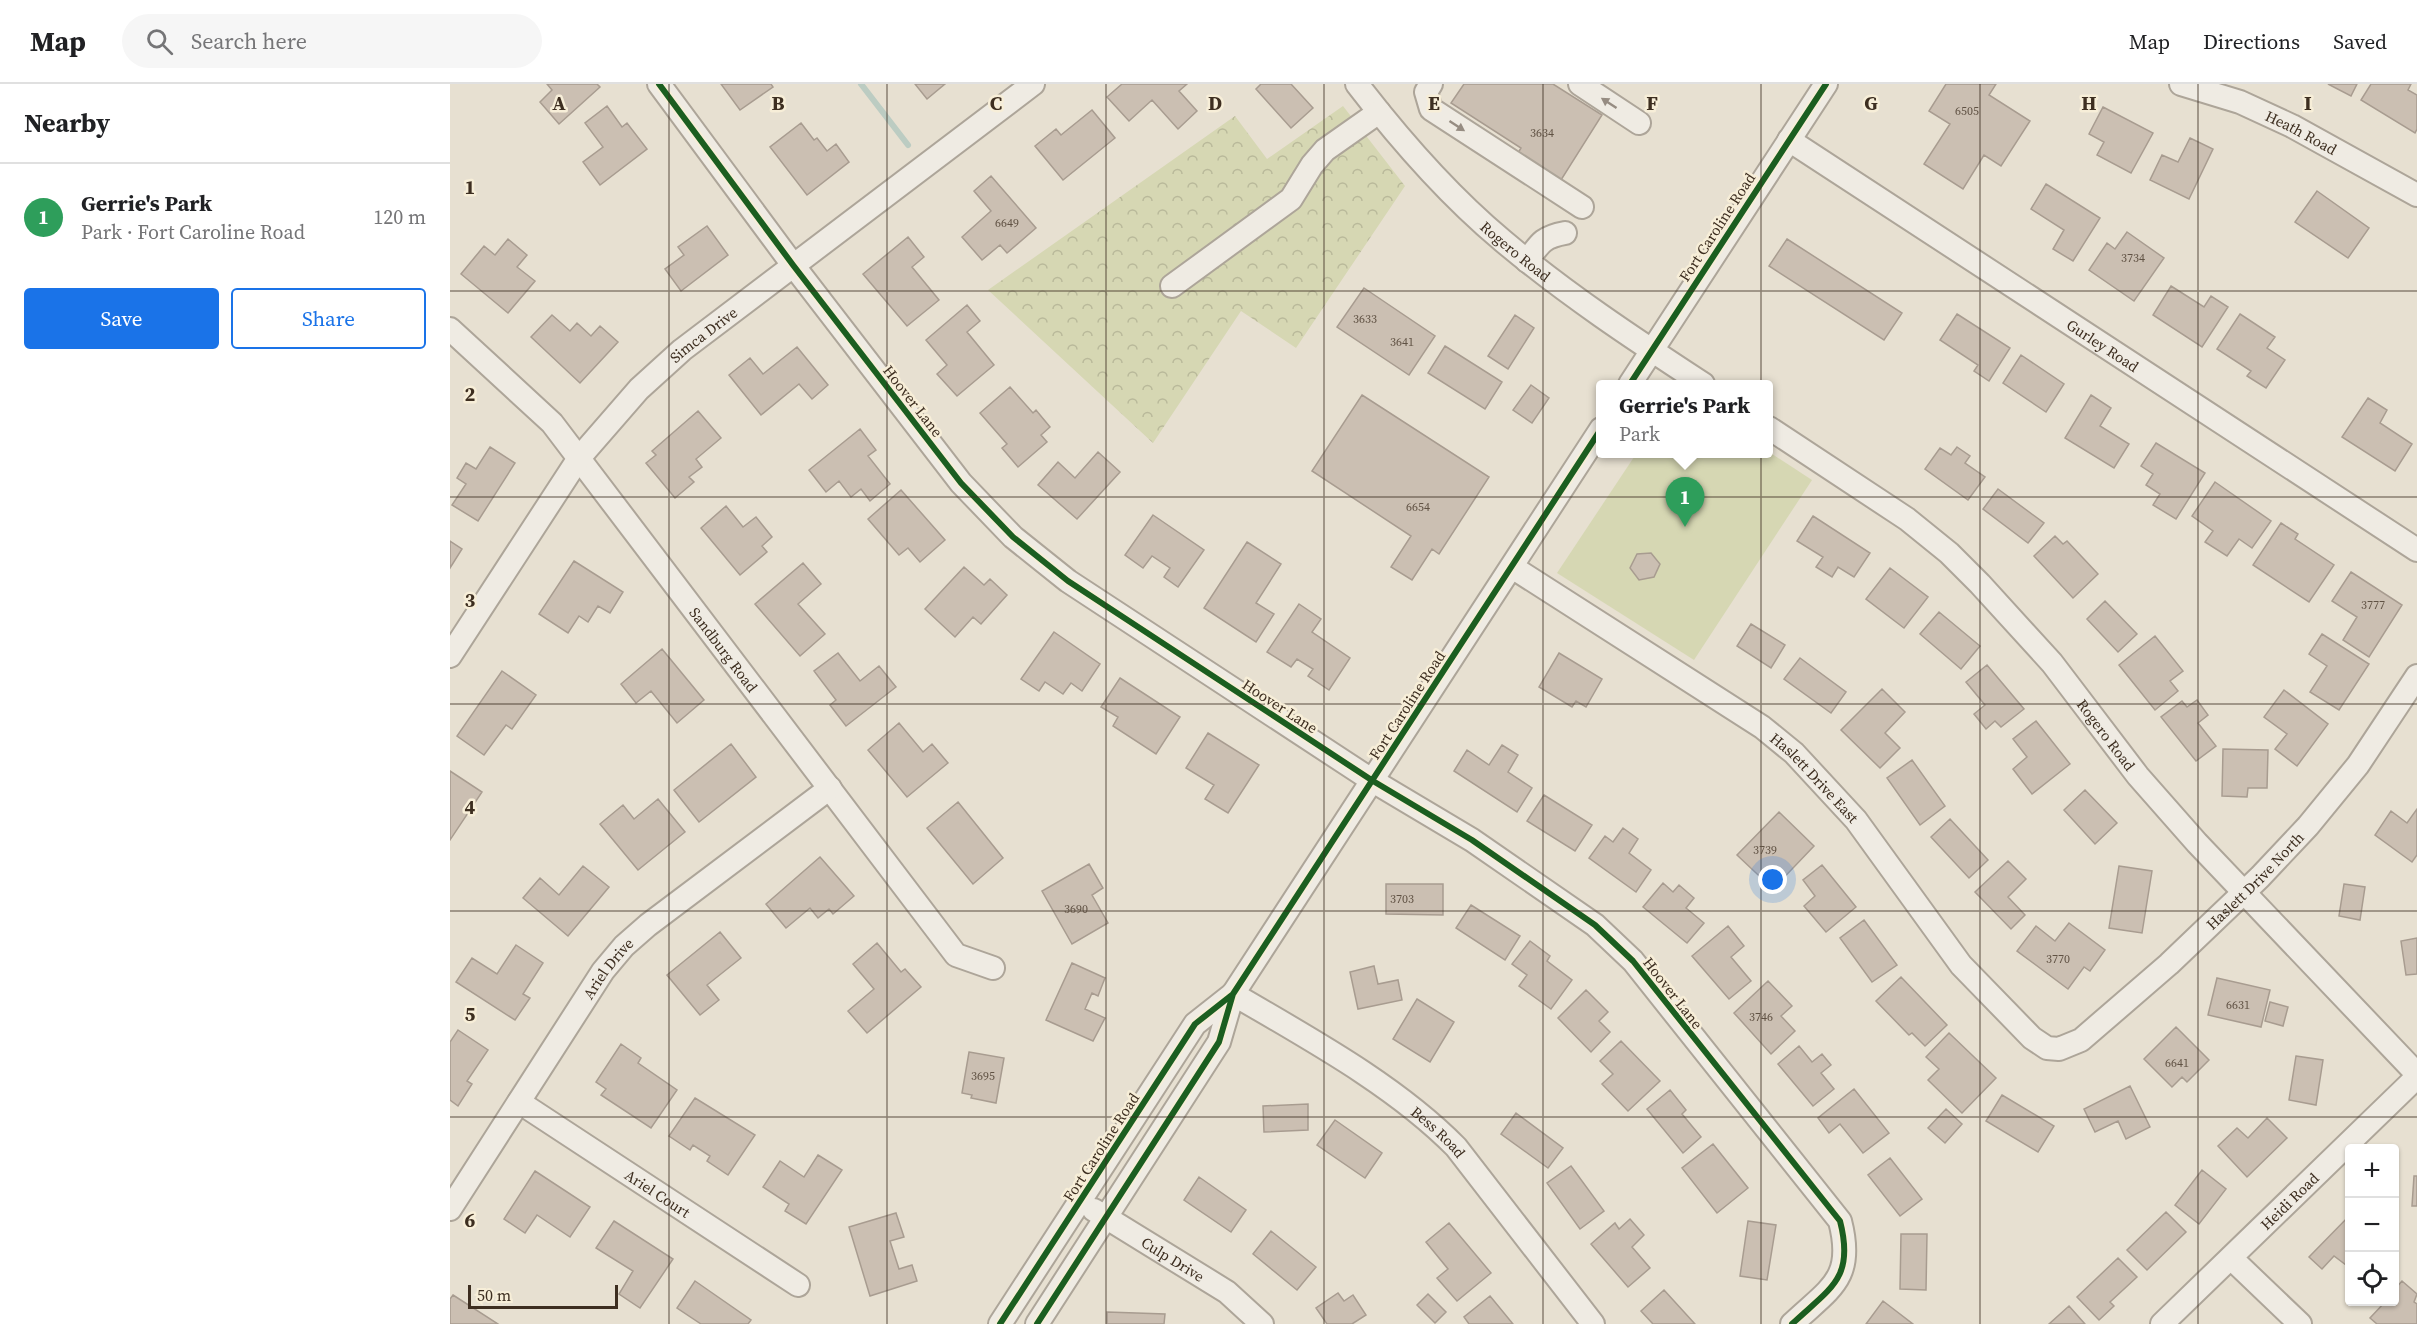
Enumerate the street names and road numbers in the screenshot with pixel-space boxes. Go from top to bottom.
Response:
street label: Heath Road [2262,105,2341,160]
street label: Fort Caroline Road [1674,168,1760,285]
street label: Rogero Road [1476,216,1556,286]
street label: Simca Drive [665,301,742,367]
street label: Gurley Road [2063,314,2144,377]
street label: Hoover Lane [878,361,948,442]
street label: Sandburg Road [685,603,763,697]
street label: Fort Caroline Road [1364,646,1450,763]
street label: Hoover Lane [1238,674,1322,738]
street label: Rogero Road [2072,694,2141,775]
street label: Haslett Drive East [1766,728,1864,827]
street label: Haslett Drive North [2201,827,2308,934]
street label: Ariel Drive [577,932,638,1003]
street label: Hoover Lane [1638,953,1708,1034]
street label: Fort Caroline Road [1058,1088,1144,1205]
street label: Bess Road [1407,1101,1471,1162]
street label: Ariel Court [621,1164,695,1222]
street label: Heidi Road [2255,1167,2323,1234]
street label: Culp Drive [1138,1231,1209,1286]

